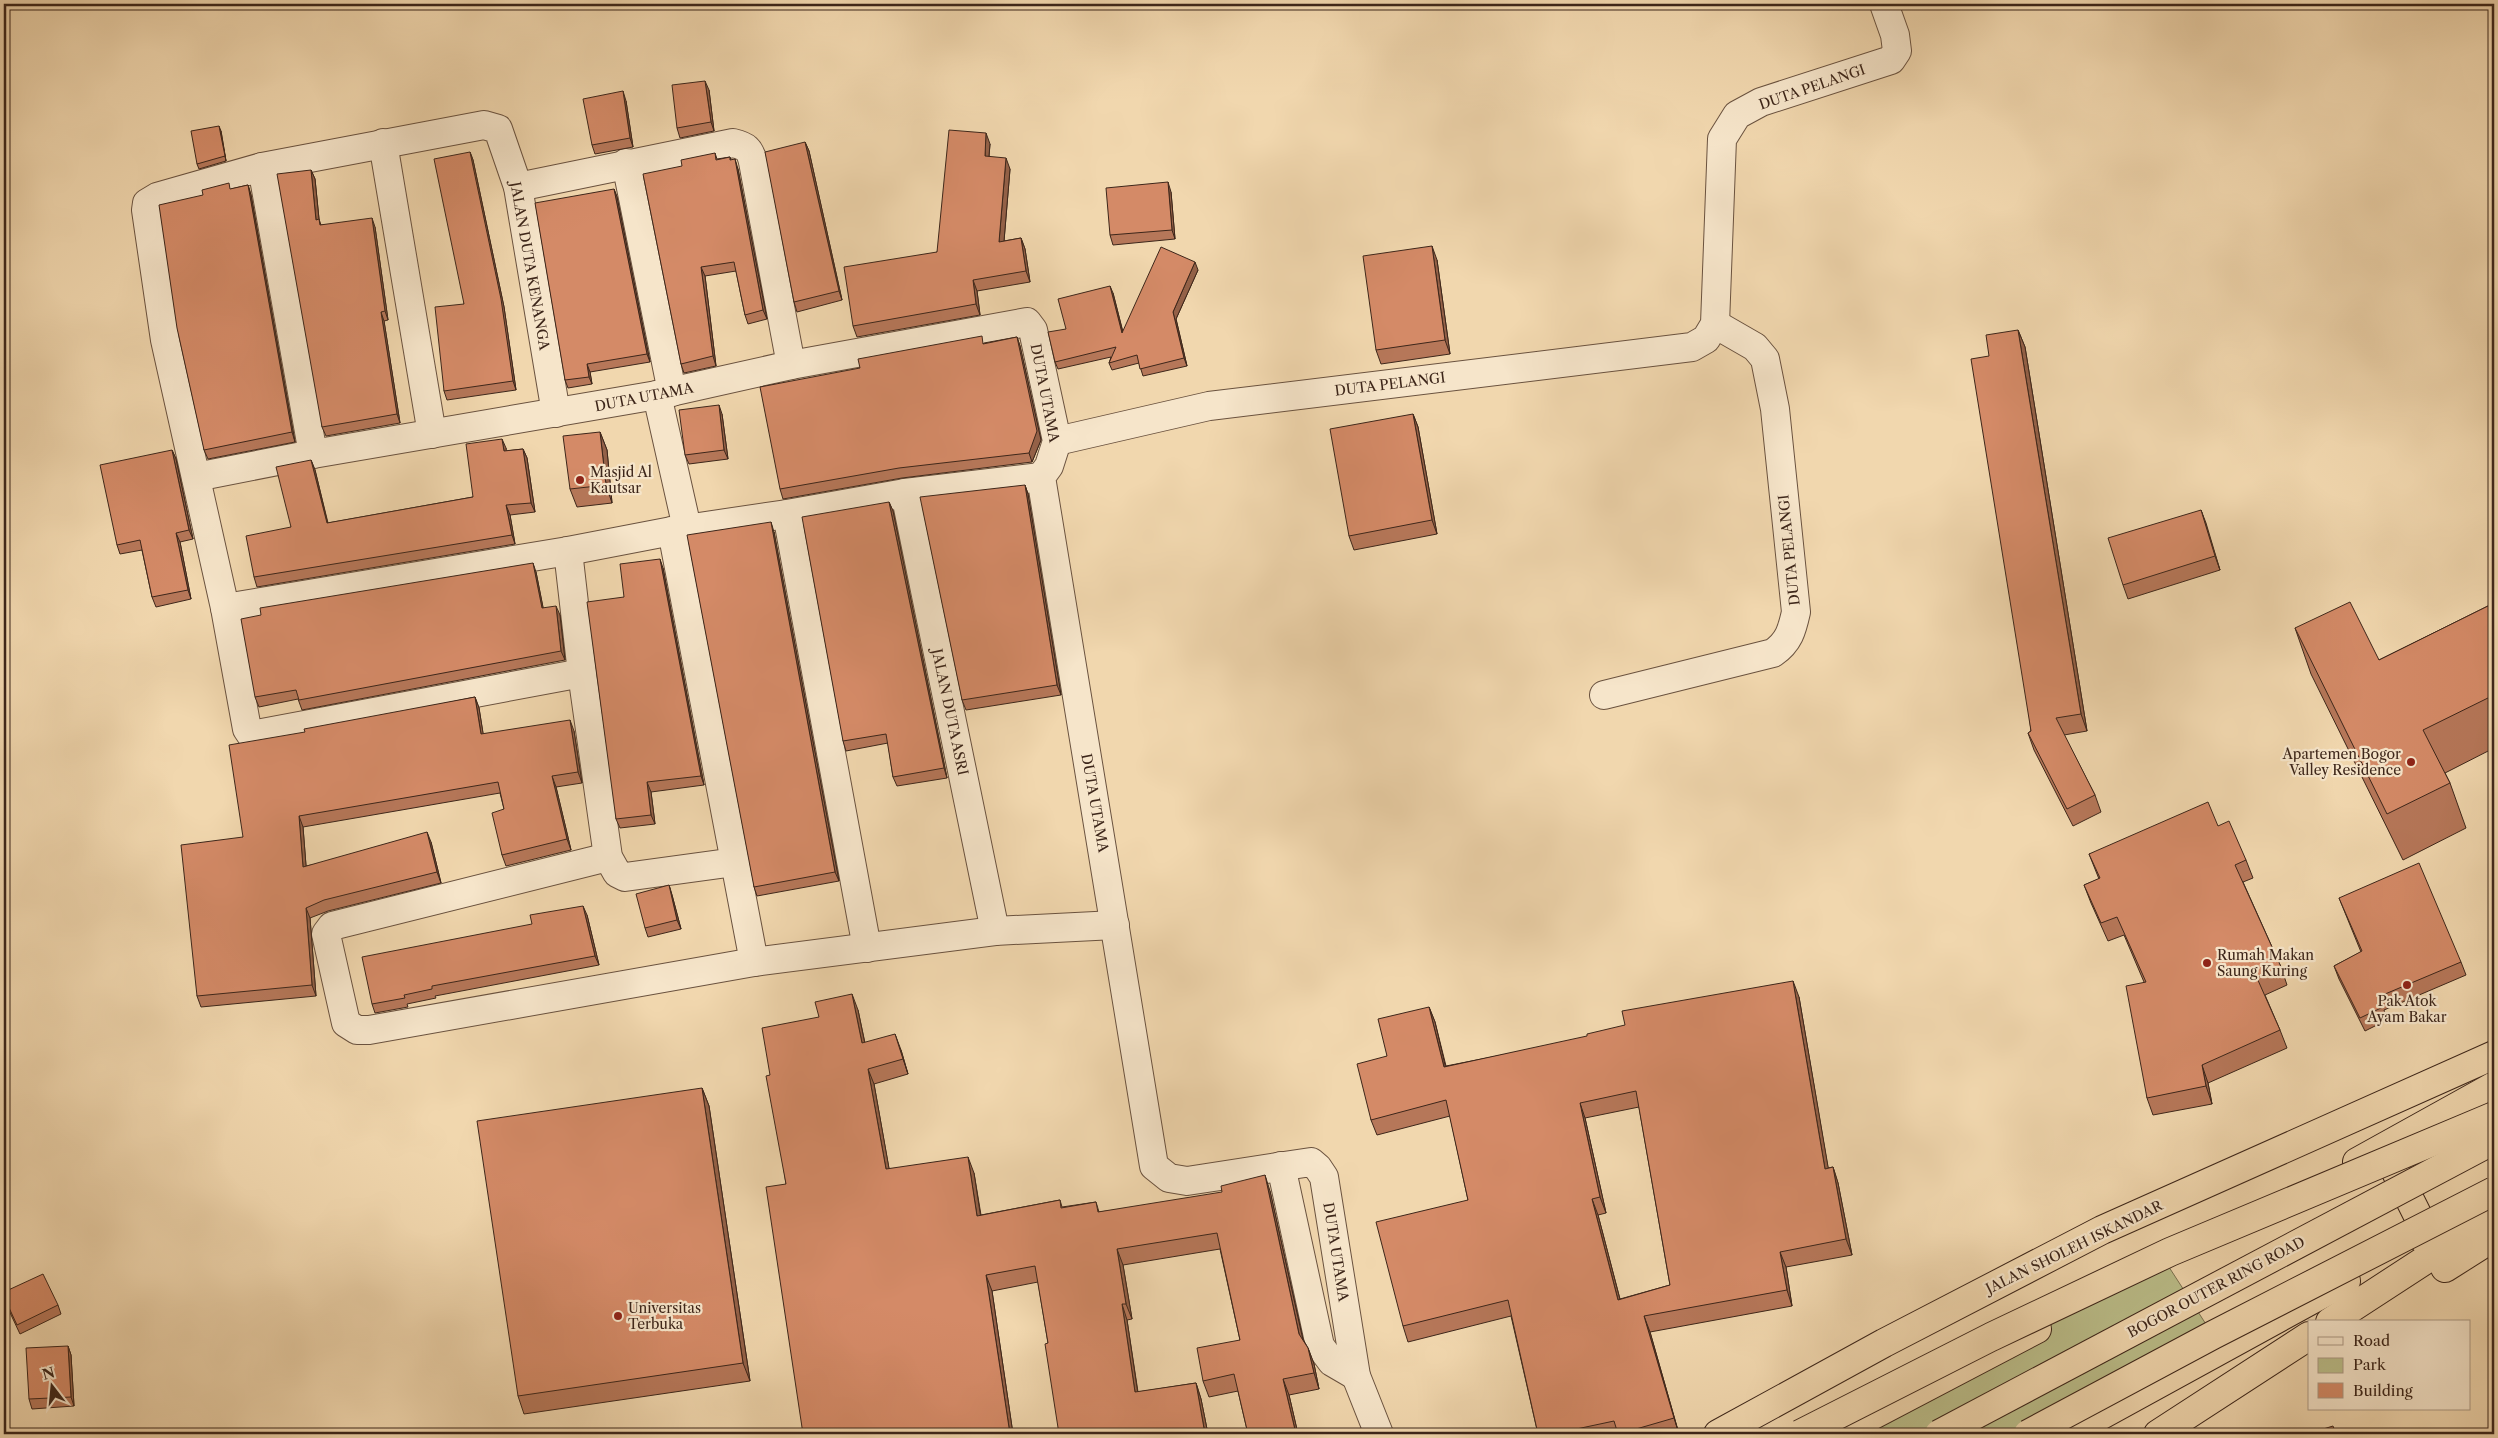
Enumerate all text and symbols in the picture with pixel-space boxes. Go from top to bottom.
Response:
street label: DUTA PELANGI [1756,60,1868,114]
street label: JALAN DUTA KENANGA [506,178,554,352]
street label: DUTA UTAMA [1027,342,1064,445]
street label: DUTA PELANGI [1334,368,1446,400]
street label: DUTA UTAMA [593,378,696,415]
place label: Masjid Al Kautsar [590,463,652,497]
marker: Masjid Al Kautsar [574,474,586,486]
street label: DUTA PELANGI [1774,494,1804,606]
street label: JALAN DUTA ASRI [927,645,972,777]
place label: Apartemen Bogor Valley Residence [2281,745,2401,779]
street label: DUTA UTAMA [1077,752,1113,855]
marker: Apartemen Bogor Valley Residence [2405,756,2417,768]
place label: Rumah Makan Saung Kuring [2217,946,2314,980]
marker: Rumah Makan Saung Kuring [2201,957,2213,969]
marker: Pak Atok Ayam Bakar [2401,979,2413,991]
place label: Pak Atok Ayam Bakar [2366,992,2447,1026]
street label: JALAN SHOLEH ISKANDAR [1981,1196,2166,1299]
street label: DUTA UTAMA [1319,1201,1353,1304]
street label: BOGOR OUTER RING ROAD [2124,1232,2308,1342]
place label: Universitas Terbuka [628,1299,701,1333]
marker: Universitas Terbuka [612,1310,624,1322]
legend [2308,1320,2470,1410]
text: Road [2353,1331,2390,1350]
text: Park [2353,1355,2387,1374]
north arrow [28,1360,78,1410]
text: N [40,1363,57,1384]
text: Building [2353,1381,2413,1400]

